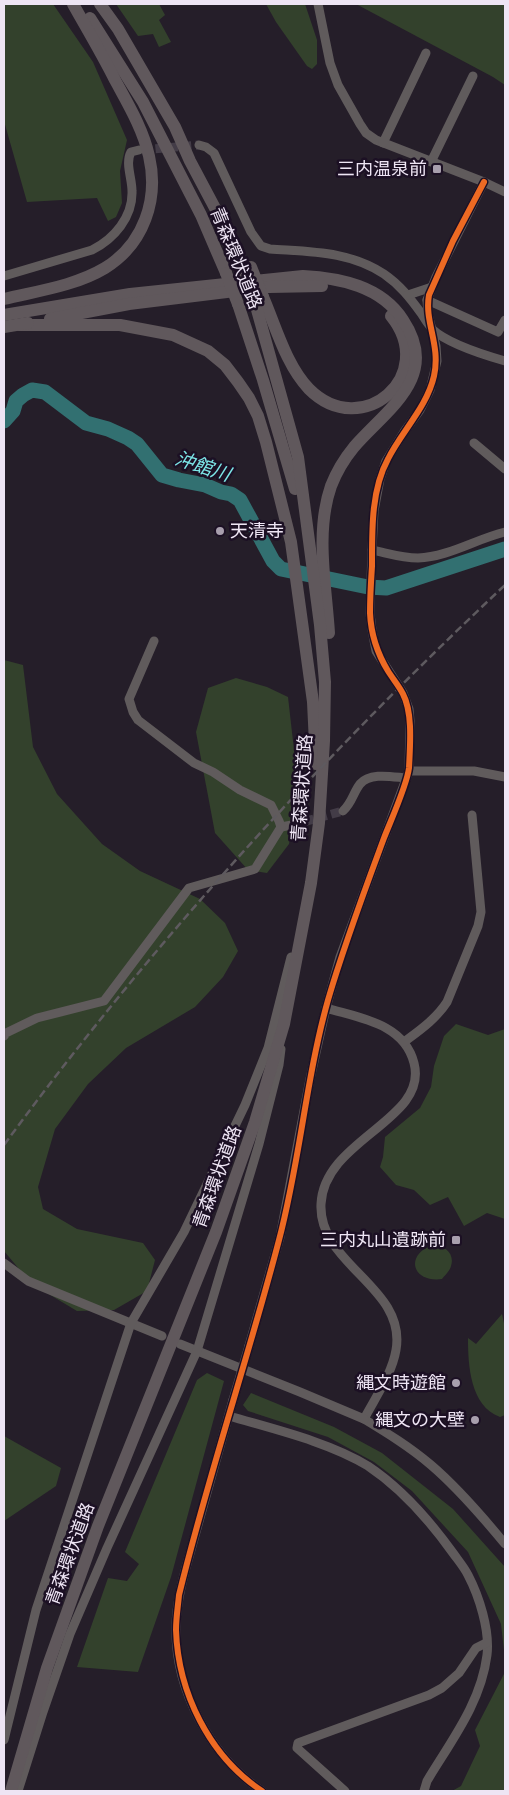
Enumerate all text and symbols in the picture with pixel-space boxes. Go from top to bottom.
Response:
place label: 三内温泉前 [337,155,427,182]
marker: 三内温泉前 [431,163,443,175]
street label: 青森環状道路 [204,203,269,313]
water label: 沖館川 [172,443,237,489]
place label: 天清寺 [230,517,284,544]
marker: 天清寺 [214,525,226,537]
street label: 青森環状道路 [284,733,319,843]
street label: 青森環状道路 [185,1121,248,1232]
place label: 三内丸山遺跡前 [320,1226,446,1253]
marker: 三内丸山遺跡前 [450,1234,462,1246]
place label: 縄文時遊館 [356,1369,446,1396]
marker: 縄文時遊館 [450,1377,462,1389]
place label: 縄文の大壁 [375,1406,465,1433]
marker: 縄文の大壁 [469,1414,481,1426]
street label: 青森環状道路 [38,1498,101,1609]

